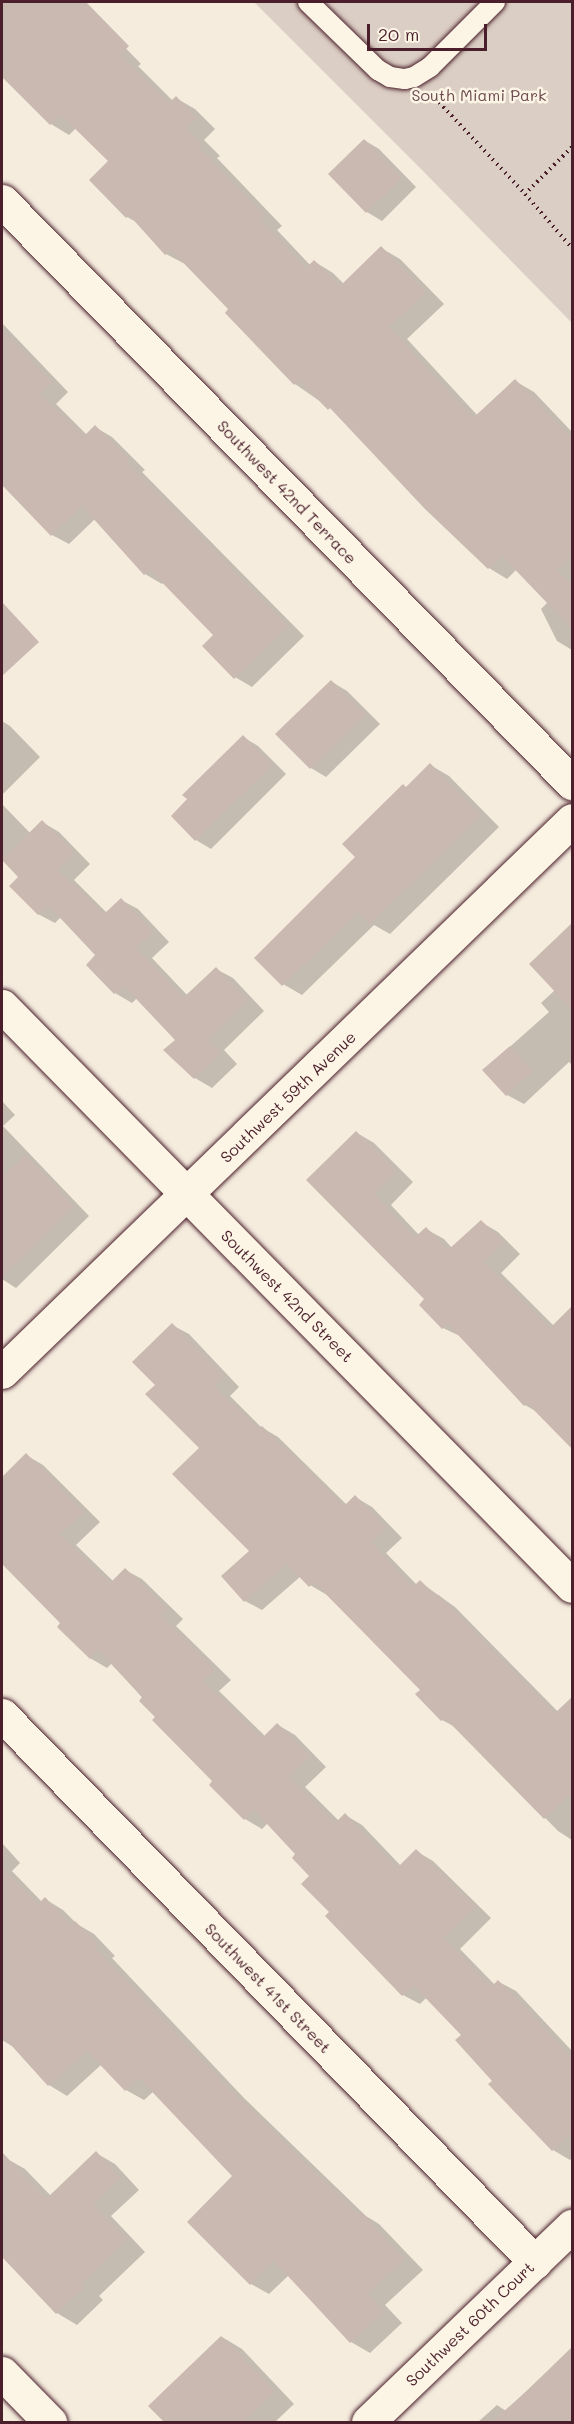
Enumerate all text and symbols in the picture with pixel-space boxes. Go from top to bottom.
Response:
scale bar [370,12,490,50]
text: 20 m [378,22,419,46]
park label: South Miami Park [411,85,547,105]
street label: Southwest 42nd Terrace [213,416,361,568]
street label: Southwest 59th Avenue [216,1027,360,1167]
street label: Southwest 42nd Street [217,1226,357,1366]
street label: Southwest 41st Street [201,1919,335,2057]
street label: Southwest 60th Court [402,2258,538,2390]

